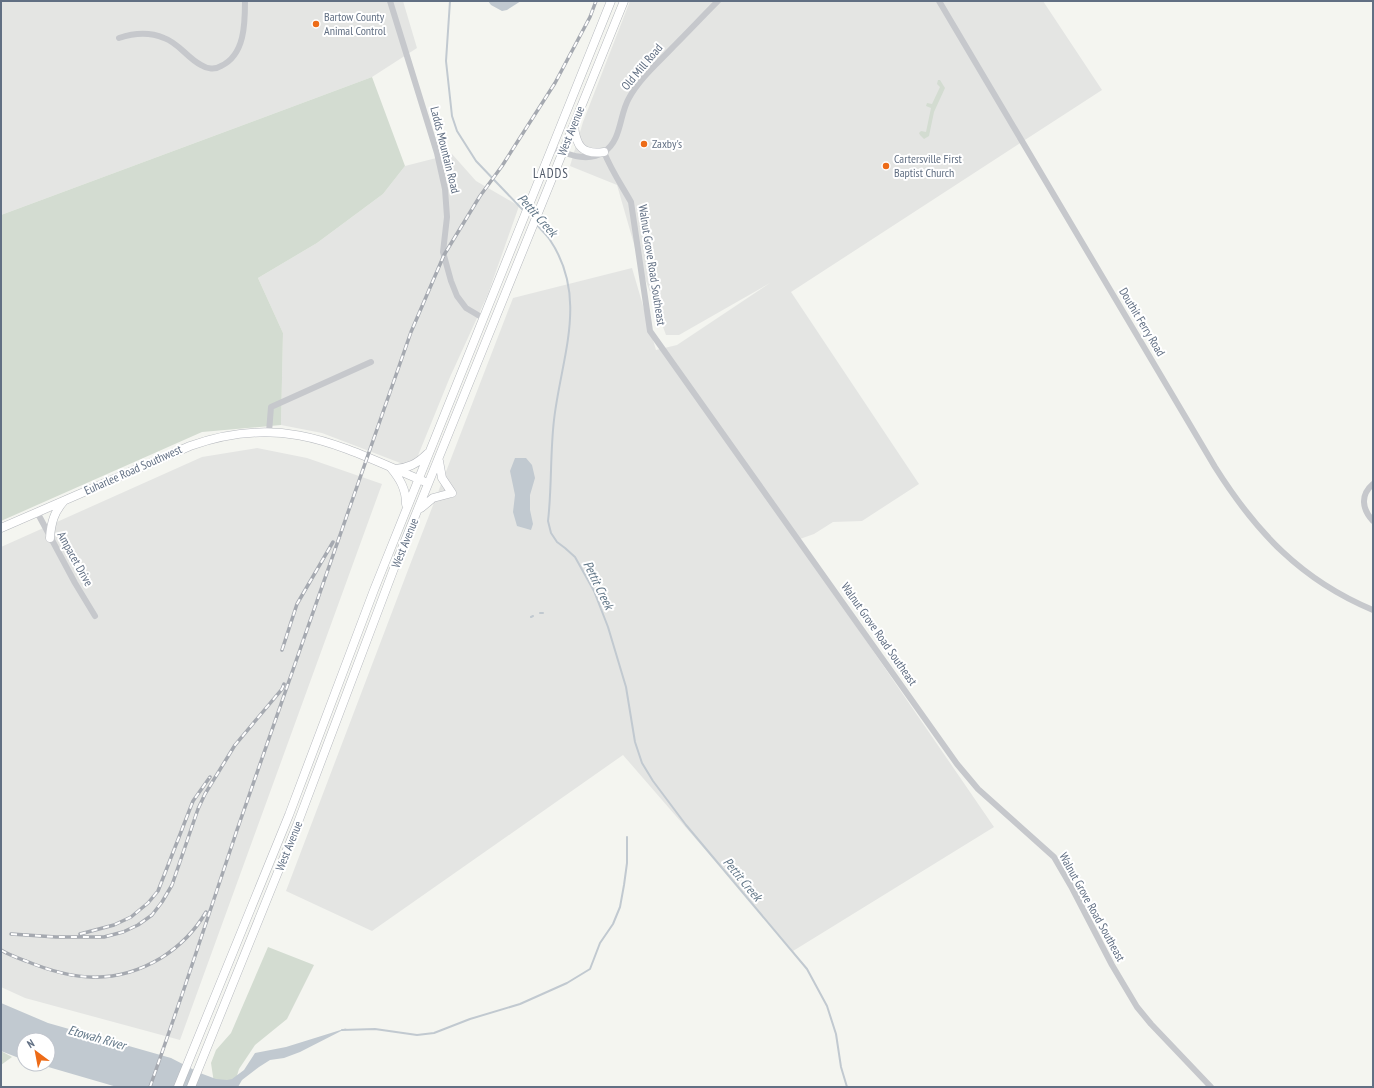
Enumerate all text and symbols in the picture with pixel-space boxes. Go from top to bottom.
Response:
place label: Bartow County Animal Control [324,9,386,38]
marker: Bartow County Animal Control [311,19,321,29]
street label: Old Mill Road [618,40,665,93]
street label: West Avenue [554,104,587,158]
street label: Ladds Mountain Road [427,105,464,195]
place label: Zaxby's [652,136,682,151]
marker: Zaxby's [639,139,649,149]
place label: Cartersville First Baptist Church [894,151,962,180]
marker: Cartersville First Baptist Church [881,161,891,171]
district label: LADDS [533,165,569,182]
water label: Pettit Creek [514,190,563,242]
street label: Walnut Grove Road Southeast [636,203,670,327]
street label: Douthit Ferry Road [1116,285,1169,359]
street label: Euharlee Road Southwest [82,441,185,498]
street label: West Avenue [388,516,421,570]
street label: Ampacet Drive [54,529,97,589]
water label: Pettit Creek [579,558,618,614]
street label: Walnut Grove Road Southeast [838,579,921,689]
street label: West Avenue [272,819,305,873]
street label: Walnut Grove Road Southeast [1056,850,1129,964]
water label: Pettit Creek [719,854,767,906]
water label: Etowah River [66,1021,130,1054]
north arrow [16,1032,56,1072]
text: N [24,1036,37,1051]

